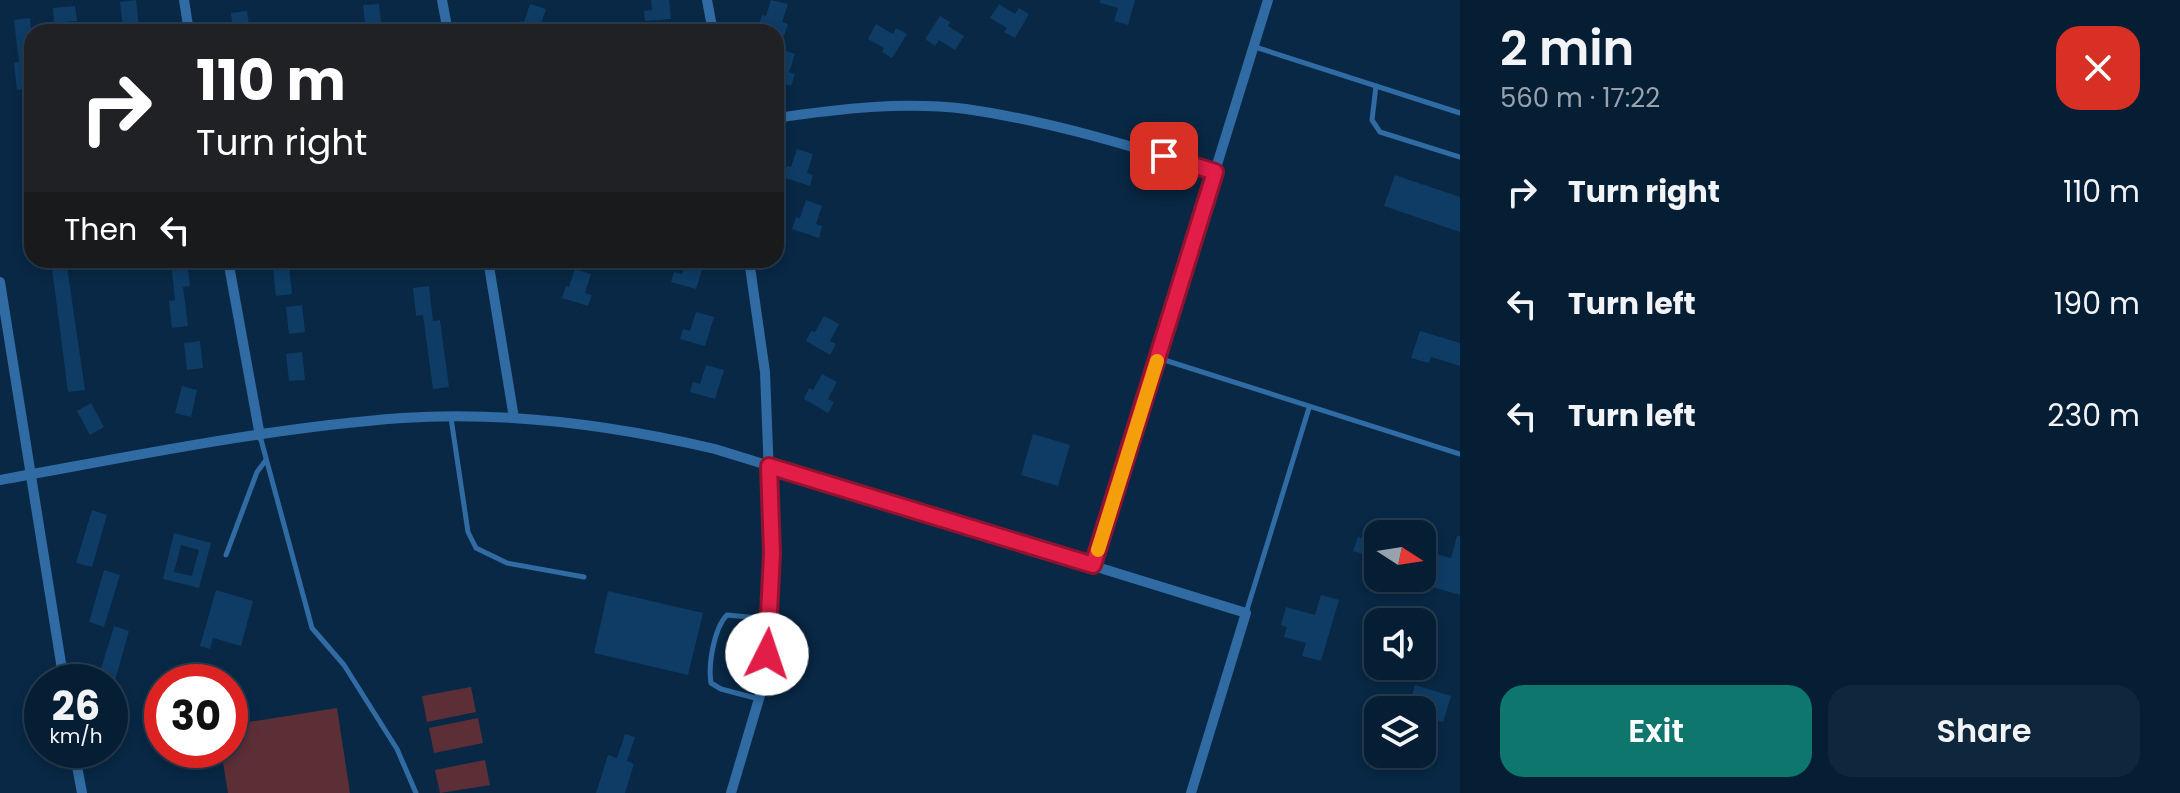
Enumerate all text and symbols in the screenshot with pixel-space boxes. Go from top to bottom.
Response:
text: 2 min [1500,15,1634,82]
button: close [2056,26,2140,110]
text: 110 m [196,41,346,120]
icon: right [64,56,168,160]
text: 560 m · 17:22 [1500,80,1660,116]
text: Turn right [196,117,367,168]
pin [1130,122,1198,190]
icon: arrive [1142,134,1186,178]
icon: right [1500,170,1544,214]
text: Turn right [1568,170,1720,213]
text: 110 m [2063,170,2140,213]
text: Then [64,208,137,251]
icon: left [153,208,197,252]
icon: left [1500,282,1544,326]
text: Turn left [1568,282,1696,325]
text: 190 m [2054,282,2140,325]
icon: left [1500,394,1544,438]
text: Turn left [1568,394,1696,437]
text: 230 m [2047,394,2140,437]
north arrow [1364,520,1436,592]
map controls [1364,520,1436,768]
button: sound [1364,608,1436,680]
position arrow [725,612,809,696]
speed limit sign: 30 [144,664,248,768]
text: 26 [52,678,100,734]
button: Exit [1500,685,1812,777]
button: Share [1828,685,2140,777]
button: layers [1364,696,1436,768]
text: km/h [49,722,103,750]

